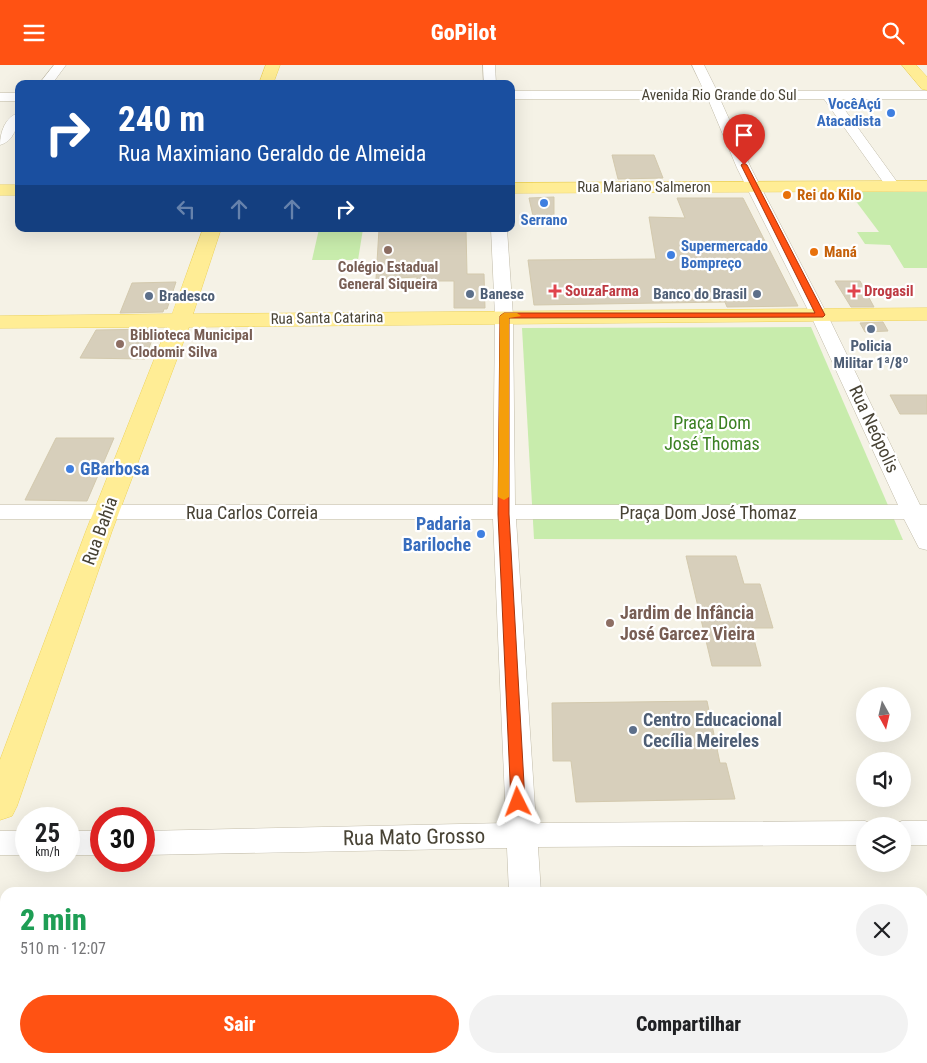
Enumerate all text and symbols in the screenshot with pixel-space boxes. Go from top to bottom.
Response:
icon: menu [20,19,48,47]
icon: search [879,19,907,47]
text: GoPilot [431,20,496,45]
street label: Avenida Rio Grande do Sul [641,86,797,104]
place label: VocêAçú Atacadista [817,95,881,130]
text: 240 m [118,99,205,140]
icon: right [35,100,100,165]
marker: VocêAçú Atacadista [885,107,897,119]
pin [723,114,765,165]
icon: arrive [730,121,758,149]
text: Rua Maximiano Geraldo de Almeida [118,141,426,166]
street label: Rua Mariano Salmeron [577,178,711,196]
place label: Rei do Kilo [797,186,861,204]
marker: Rei do Kilo [781,189,793,201]
icon: left [172,195,200,223]
icon: ahead [225,195,253,223]
icon: ahead [278,195,306,223]
icon: right [331,195,359,223]
marker: Serrano [538,197,550,209]
place label: Serrano [521,211,567,229]
place label: Supermercado Bompreço [681,237,768,272]
place label: Maná [824,243,857,261]
marker: Colégio Estadual General Siqueira [382,244,394,256]
marker: Maná [808,246,820,258]
marker: Supermercado Bompreço [665,249,677,261]
place label: Colégio Estadual General Siqueira [338,258,438,293]
place label: SouzaFarma [565,282,639,300]
place label: Drogasil [864,282,914,300]
place label: Banese [480,285,524,303]
marker: SouzaFarma [549,285,561,297]
place label: Banco do Brasil [653,285,747,303]
marker: Drogasil [848,285,860,297]
place label: Bradesco [159,287,215,305]
marker: Banese [464,288,476,300]
marker: Banco do Brasil [751,288,763,300]
marker: Bradesco [143,290,155,302]
street label: Rua Santa Catarina [270,308,384,328]
marker: Policia Militar 1ª/8º [865,323,877,335]
place label: Biblioteca Municipal Clodomir Silva [130,326,253,361]
place label: Policia Militar 1ª/8º [834,337,908,372]
marker: Biblioteca Municipal Clodomir Silva [114,338,126,350]
street label: Rua Neópolis [845,382,904,476]
park label: Praça Dom José Thomas [664,412,760,454]
place label: GBarbosa [80,458,150,479]
marker: GBarbosa [64,463,76,475]
street label: Rua Bahia [78,494,122,568]
street label: Rua Carlos Correia [186,502,318,523]
street label: Praça Dom José Thomaz [619,502,797,523]
place label: Padaria Bariloche [403,513,471,555]
marker: Padaria Bariloche [475,528,487,540]
place label: Jardim de Infância José Garcez Vieira [620,602,755,644]
marker: Jardim de Infância José Garcez Vieira [604,617,616,629]
north arrow [856,687,911,743]
map controls [856,687,911,872]
place label: Centro Educacional Cecília Meireles [643,709,782,751]
marker: Centro Educacional Cecília Meireles [627,724,639,736]
button: sound [856,752,911,807]
position arrow [491,775,543,827]
speed limit sign: 30 [90,807,155,872]
button: layers [856,817,911,872]
text: 25 [35,819,60,848]
street label: Rua Mato Grosso [343,824,485,850]
text: km/h [35,845,60,859]
text: 2 min [20,902,87,937]
button: close [856,904,908,956]
text: 510 m · 12:07 [20,939,106,958]
button: Sair [20,995,459,1053]
button: Compartilhar [469,995,908,1053]

